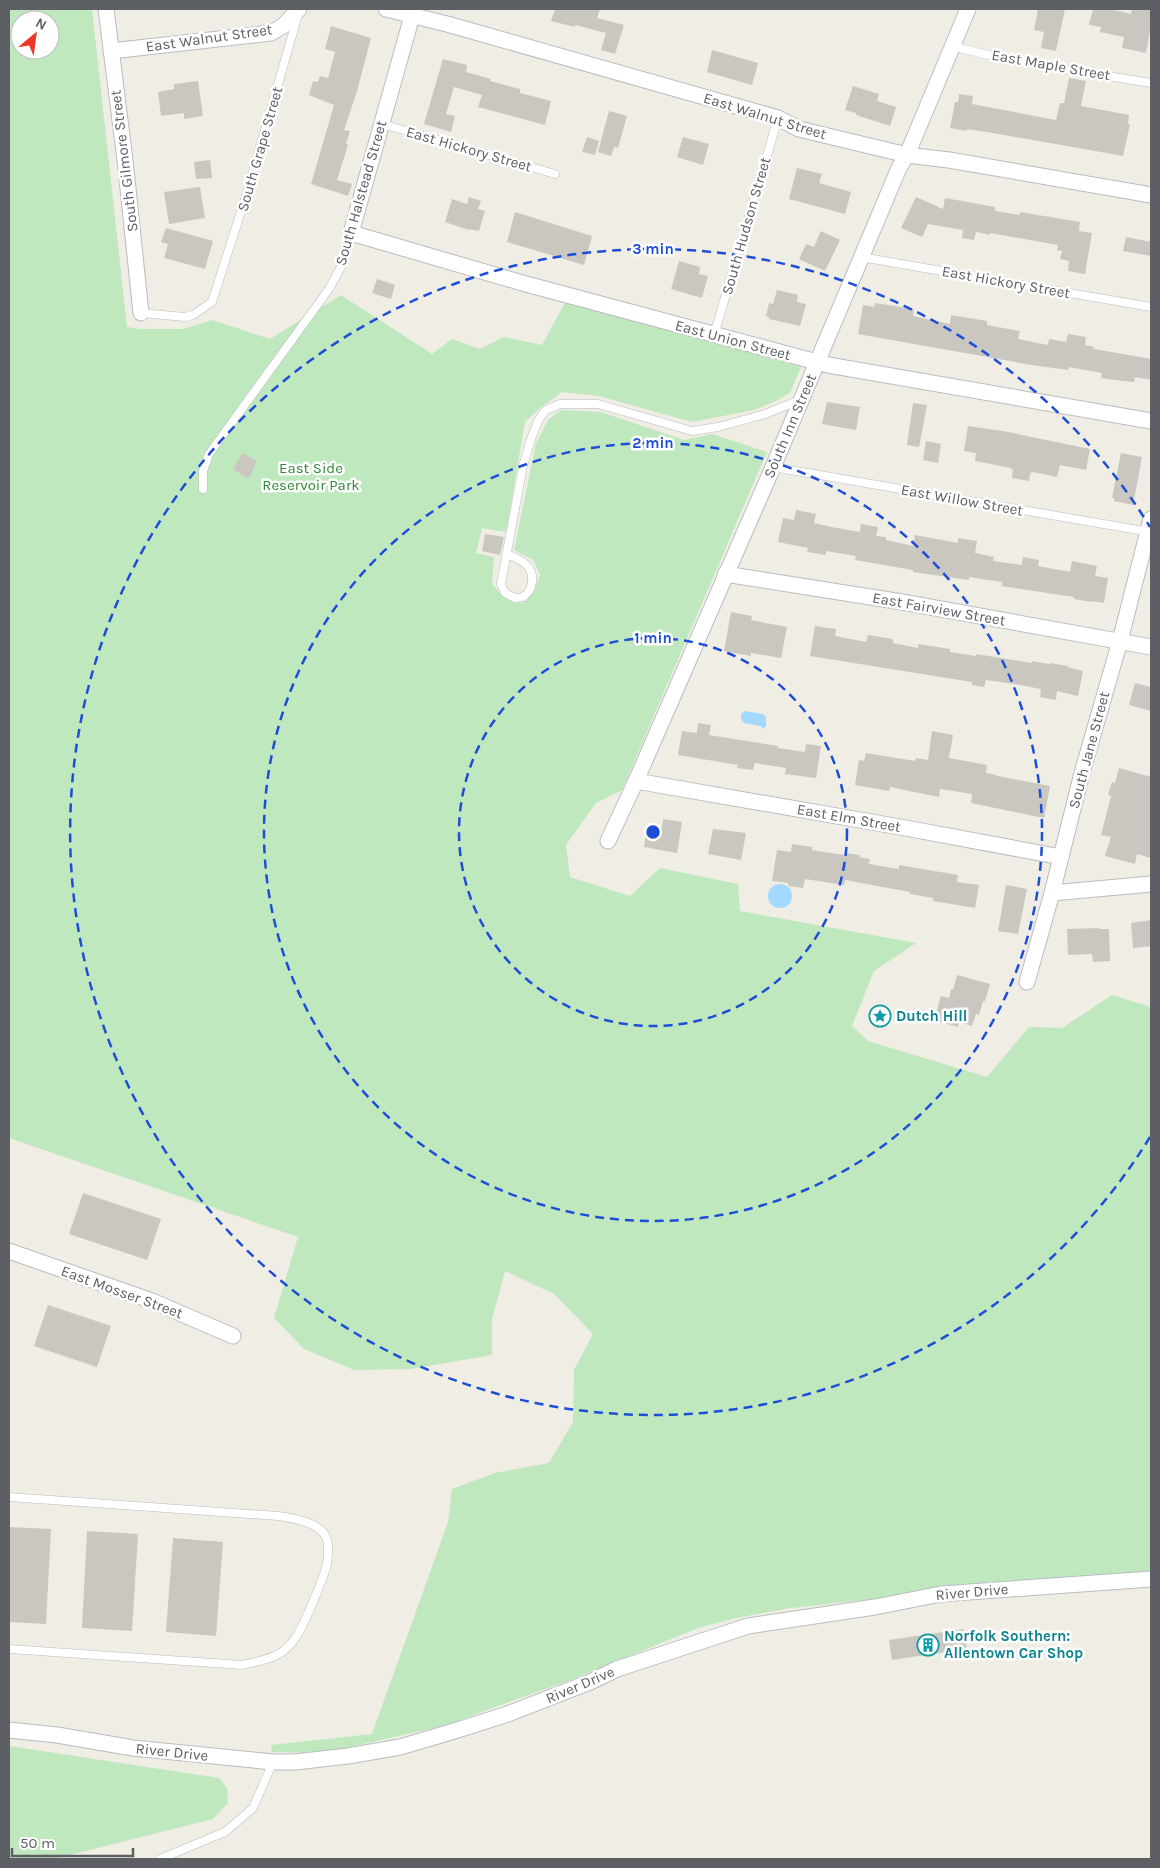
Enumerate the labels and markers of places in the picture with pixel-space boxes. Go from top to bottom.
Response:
centre of rings [644,823,662,841]
place icon: Dutch Hill [868,1004,892,1028]
place label: Dutch Hill [896,1007,967,1025]
place label: Norfolk Southern: Allentown Car Shop [944,1627,1083,1662]
building icon: Norfolk Southern: Allentown Car Shop [916,1633,940,1657]

